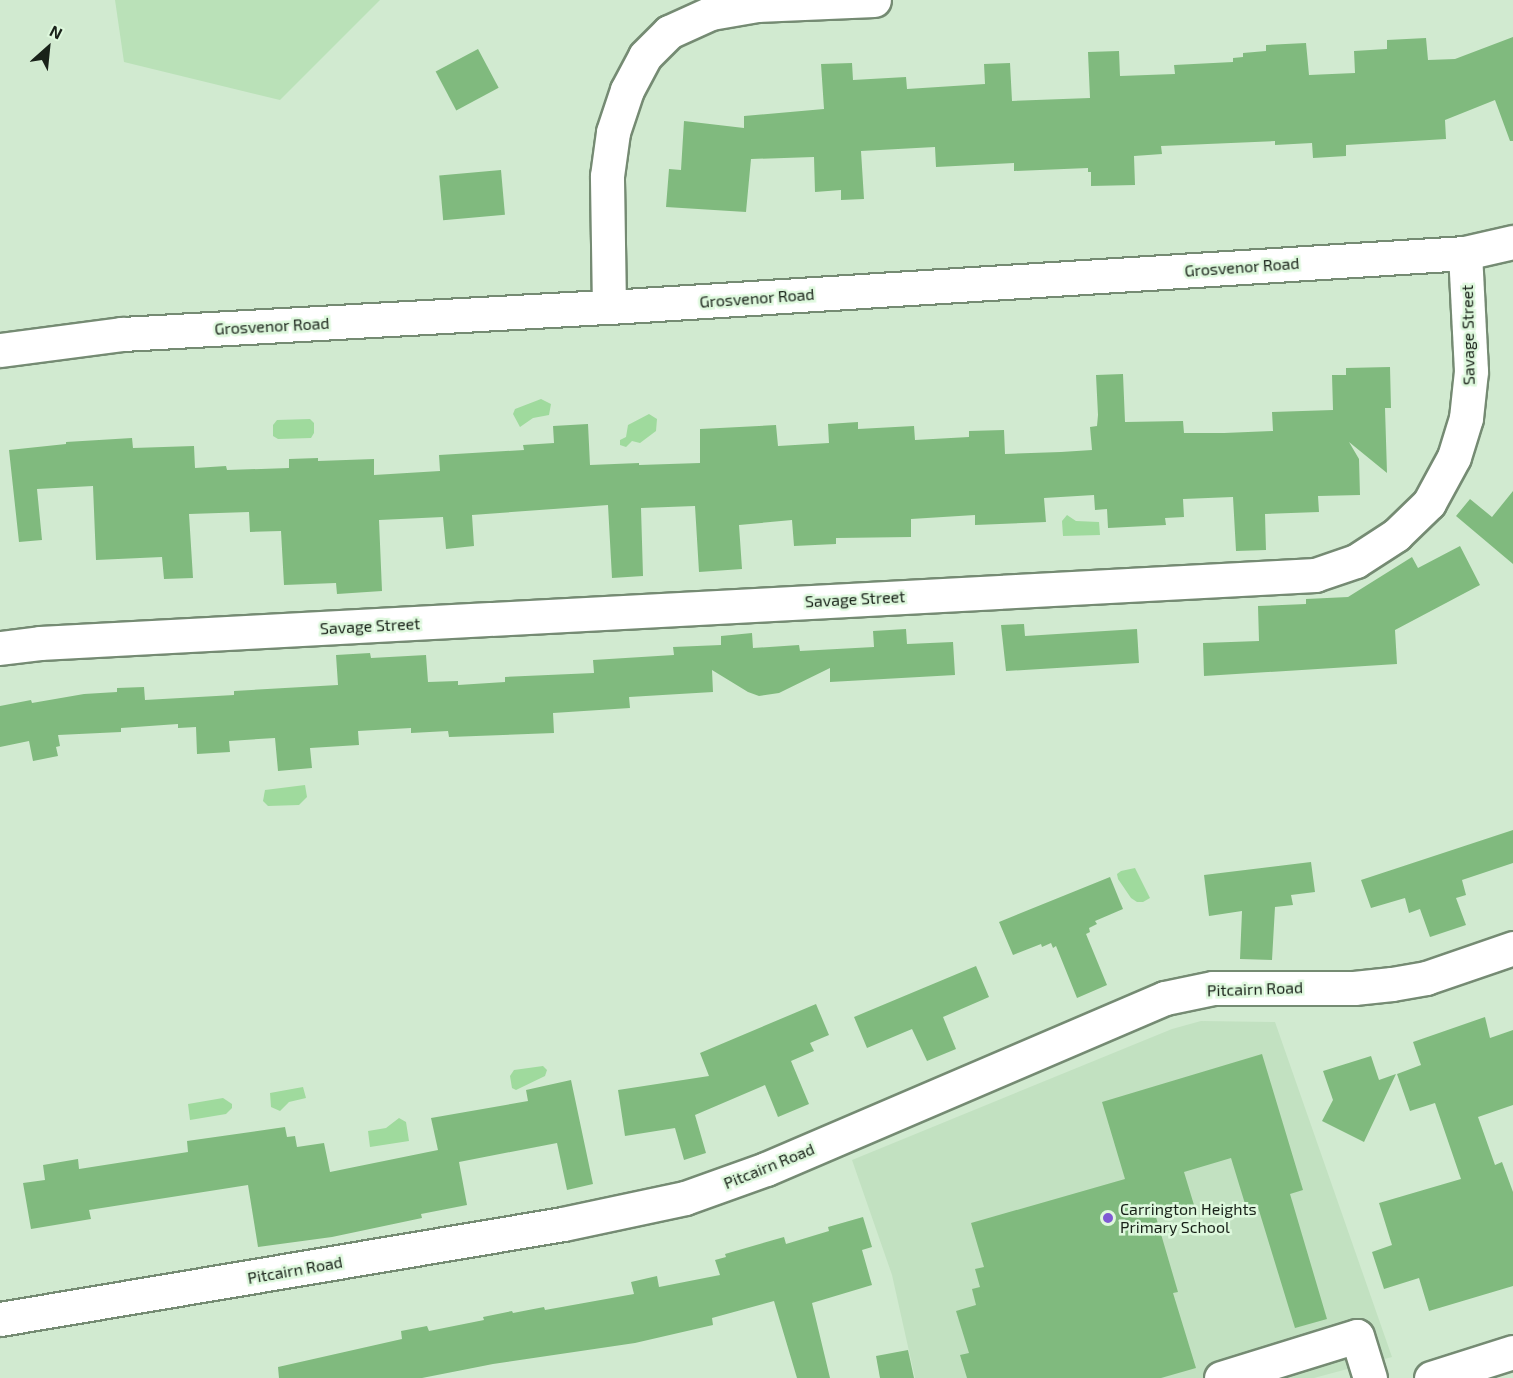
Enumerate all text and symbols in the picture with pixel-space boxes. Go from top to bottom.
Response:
north arrow [18,18,78,78]
text: N [47,20,66,43]
street label: Grosvenor Road [1184,253,1300,281]
street label: Grosvenor Road [699,284,815,312]
street label: Savage Street [1458,285,1478,385]
street label: Grosvenor Road [214,313,330,339]
street label: Savage Street [804,587,906,611]
street label: Savage Street [319,614,421,638]
street label: Pitcairn Road [1207,978,1303,1000]
street label: Pitcairn Road [721,1139,817,1193]
place label: Carrington Heights Primary School [1120,1199,1257,1237]
marker: Carrington Heights Primary School [1101,1211,1115,1225]
street label: Pitcairn Road [246,1252,344,1288]

